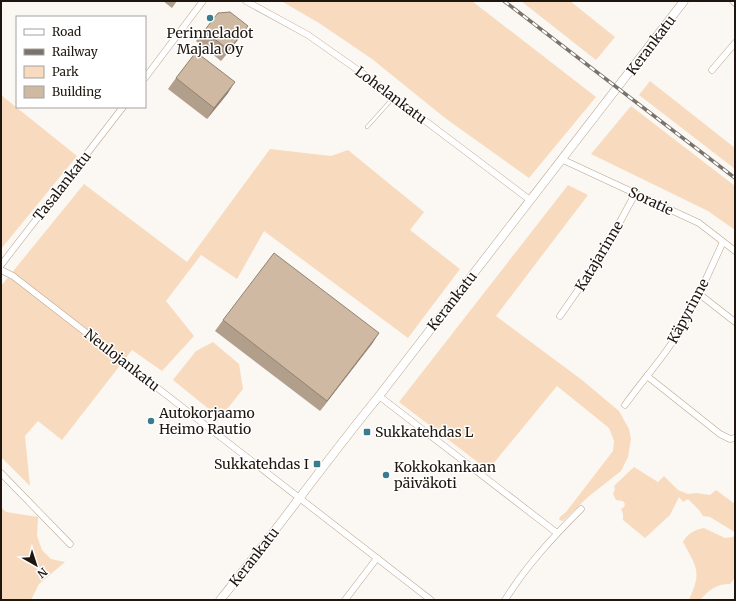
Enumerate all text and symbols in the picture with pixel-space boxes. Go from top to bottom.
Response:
street label: Kerankatu [623,11,680,79]
marker: Perinneladot Majala Oy [205,13,215,23]
legend [16,16,146,108]
text: Road [52,24,81,39]
place label: Perinneladot Majala Oy [167,24,254,58]
text: Railway [52,44,98,59]
street label: Lohelankatu [352,62,430,128]
text: Park [52,64,79,79]
text: Building [52,84,102,99]
street label: Tasalankatu [29,147,95,224]
street label: Soratie [626,183,676,219]
street label: Katajarinne [571,218,627,294]
street label: Kerankatu [423,268,481,334]
street label: Käpyrinne [663,275,713,347]
street label: Neulojankatu [81,325,163,395]
place label: Autokorjaamo Heimo Rautio [158,404,255,438]
marker: Autokorjaamo Heimo Rautio [146,416,156,426]
place label: Sukkatehdas L [375,423,474,441]
marker: Sukkatehdas L [362,427,372,437]
place label: Sukkatehdas I [214,455,309,473]
place label: Kokkokankaan päiväkoti [394,458,496,492]
marker: Sukkatehdas I [312,459,322,469]
marker: Kokkokankaan päiväkoti [381,470,391,480]
street label: Kerankatu [225,524,283,590]
north arrow [16,545,56,585]
text: N [34,565,50,581]

